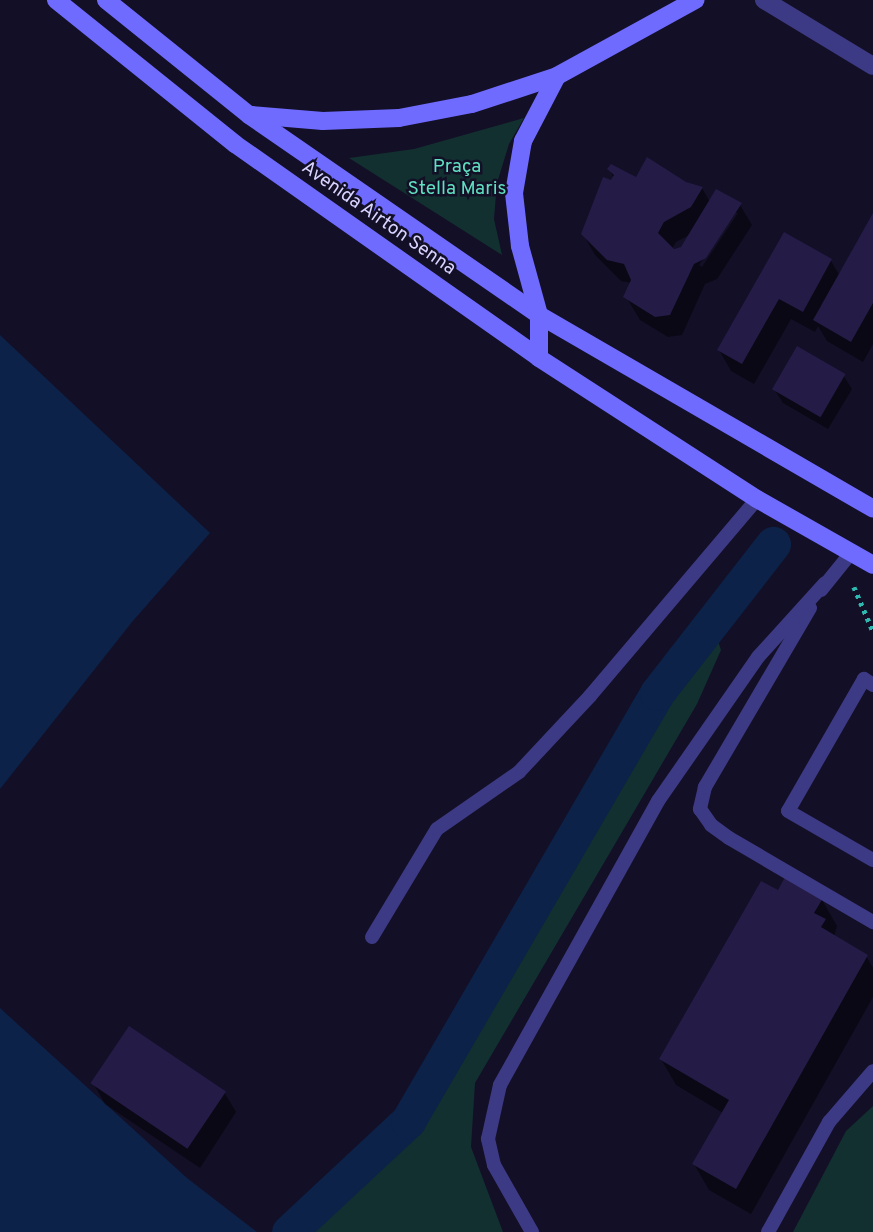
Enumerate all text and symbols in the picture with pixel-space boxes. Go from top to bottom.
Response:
street label: Avenida Airton Senna [296,157,460,281]
park label: Praça Stella Maris [408,157,506,201]

